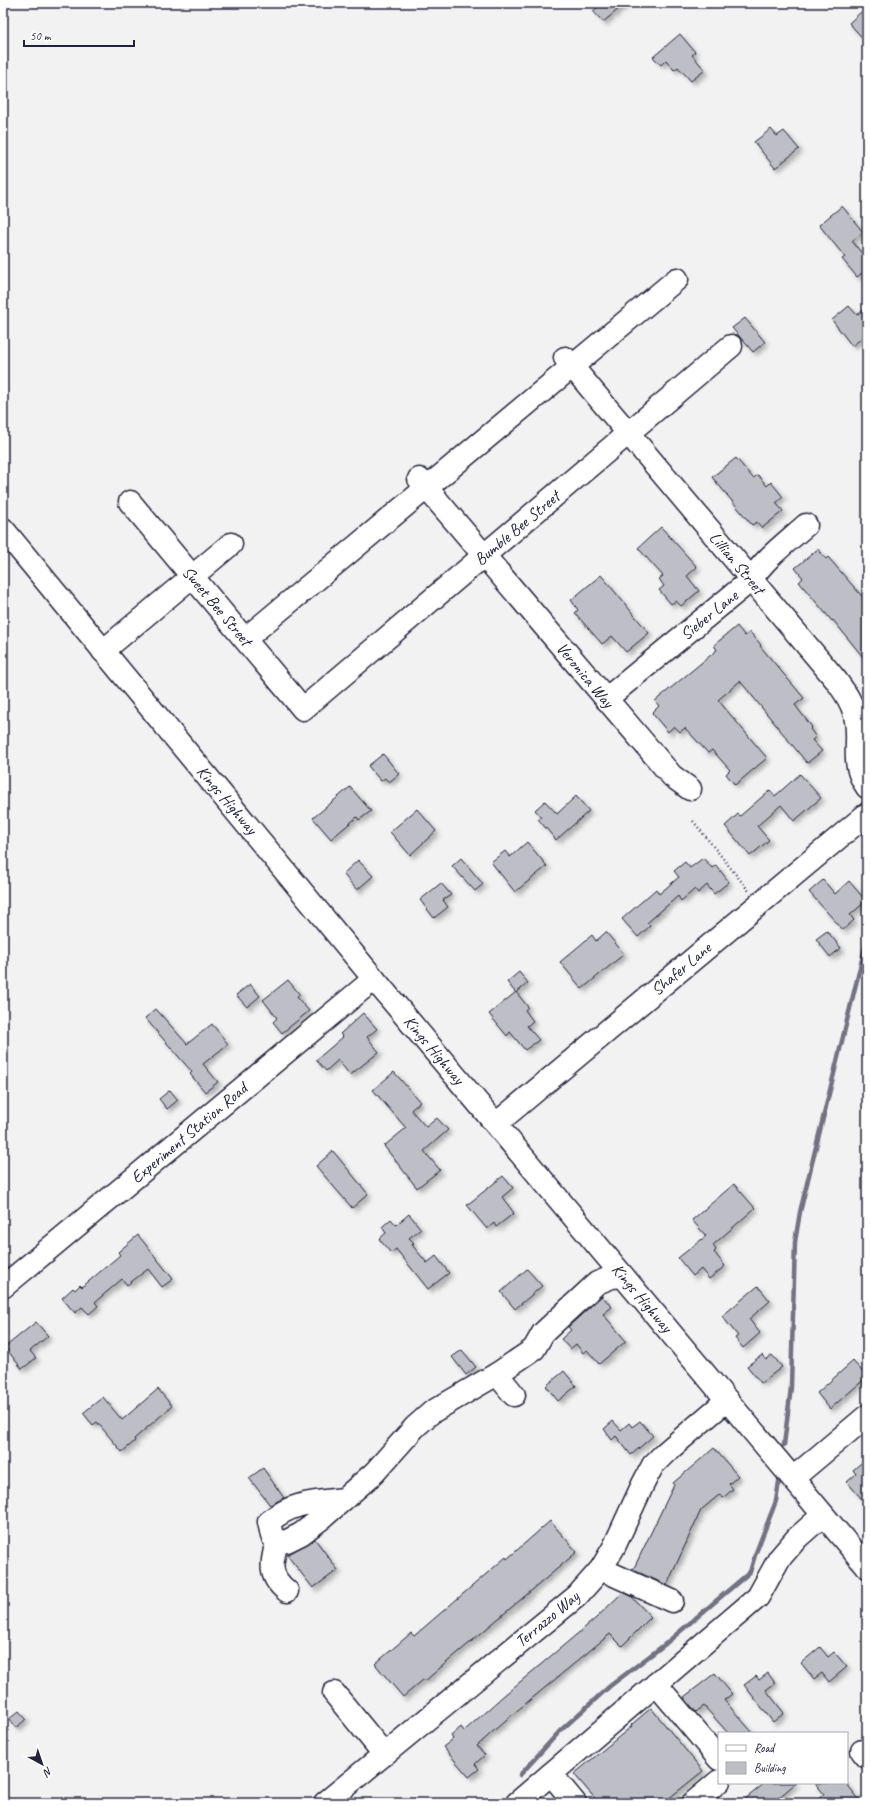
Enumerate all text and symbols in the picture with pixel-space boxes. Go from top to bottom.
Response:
scale bar [24,22,134,48]
text: 50 m [30,28,52,44]
street label: Bumble Bee Street [470,485,566,570]
street label: Lillian Street [705,527,771,600]
street label: Sweet Bee Street [178,562,258,652]
street label: Sieber Lane [676,584,743,645]
street label: Veronica Way [552,638,619,713]
street label: Kings Highway [192,761,263,840]
street label: Shafer Lane [647,937,716,1000]
street label: Kings Highway [399,1011,470,1090]
street label: Experiment Station Road [127,1077,253,1188]
street label: Kings Highway [607,1259,678,1338]
street label: Terrazzo Way [511,1585,584,1652]
legend [718,1732,848,1784]
text: Road [754,1740,776,1756]
north arrow [22,1744,62,1784]
text: Building [754,1760,786,1776]
text: N [40,1764,56,1781]

